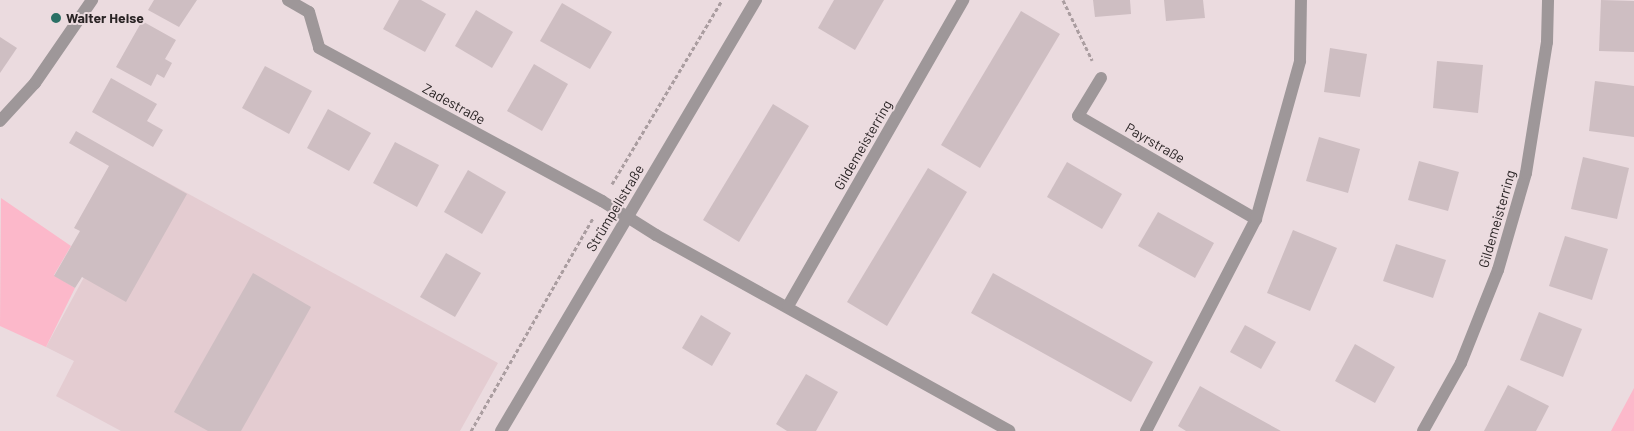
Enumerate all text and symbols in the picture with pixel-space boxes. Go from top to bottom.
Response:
place label: Walter Heise [66,10,144,26]
marker: Walter Heise [50,12,62,24]
street label: Zadestraße [420,80,488,128]
street label: Gildemeisterring [831,97,895,193]
street label: Payrstraße [1122,119,1188,167]
street label: Strümpellstraße [582,162,648,254]
street label: Gildemeisterring [1475,168,1519,270]

